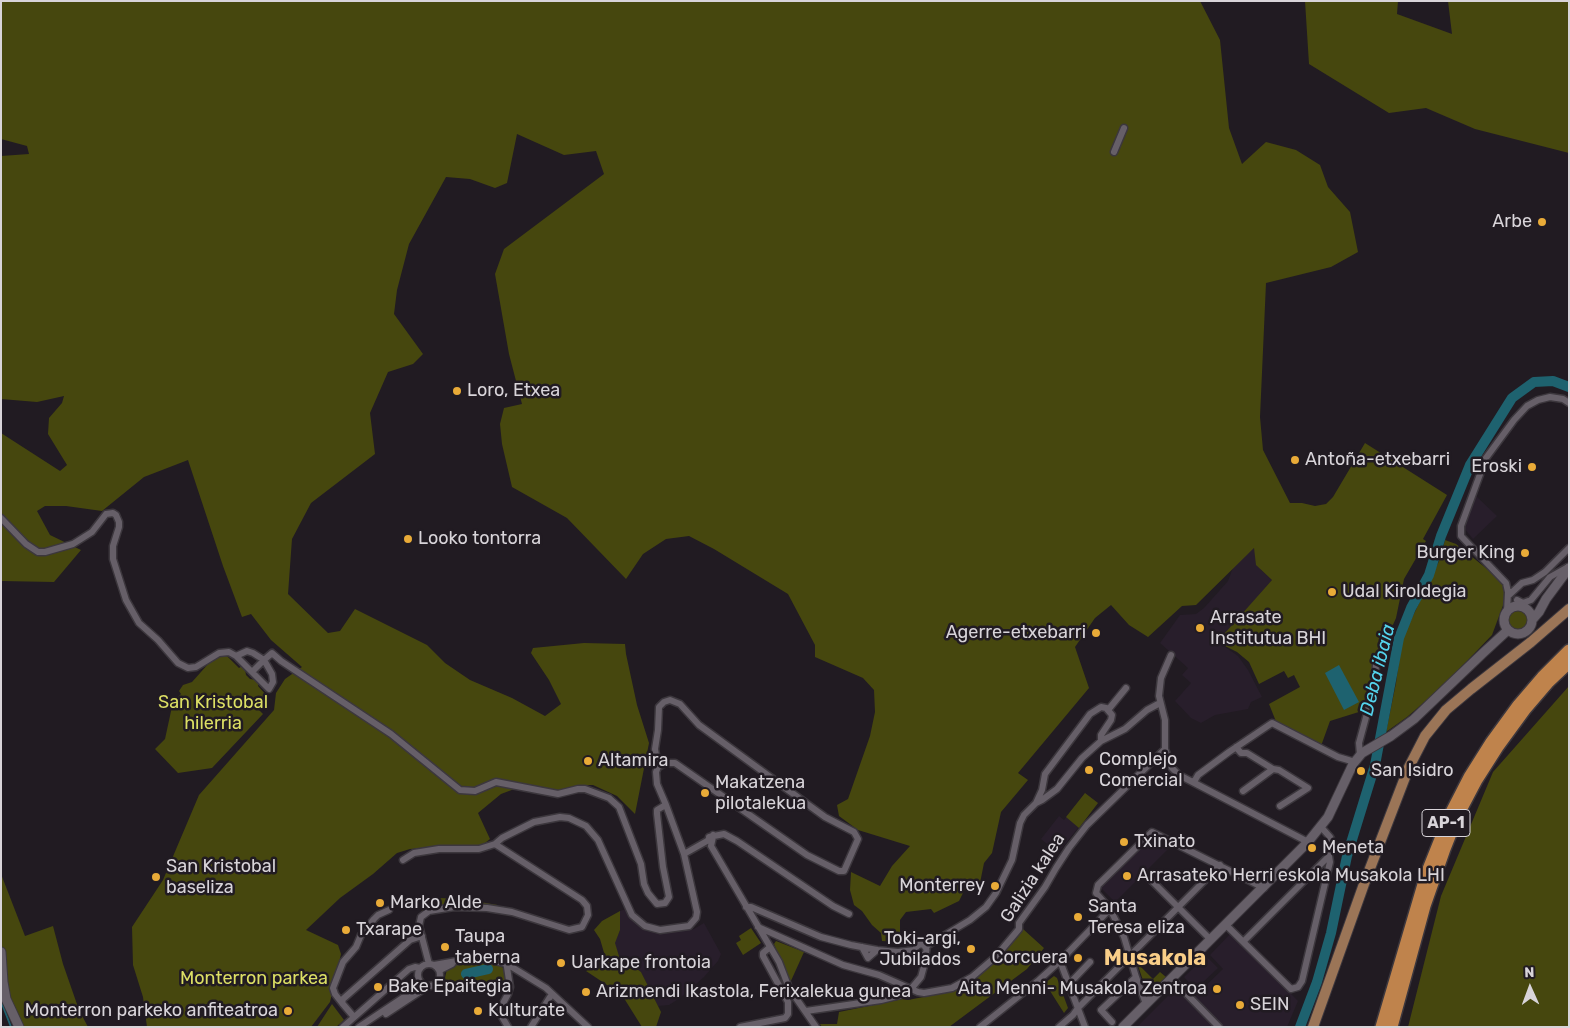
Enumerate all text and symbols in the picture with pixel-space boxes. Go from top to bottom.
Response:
place label: Arbe [1492,211,1532,233]
marker: Arbe [1536,216,1548,228]
place label: Loro, Etxea [467,380,560,402]
marker: Loro, Etxea [451,385,463,397]
place label: Antoña-etxebarri [1305,449,1450,471]
marker: Antoña-etxebarri [1289,454,1301,466]
place label: Eroski [1471,456,1522,478]
marker: Eroski [1526,461,1538,473]
place label: Looko tontorra [418,528,541,550]
marker: Looko tontorra [402,533,414,545]
place label: Burger King [1417,542,1515,564]
marker: Burger King [1519,547,1531,559]
place label: Udal Kiroldegia [1342,581,1466,603]
marker: Udal Kiroldegia [1326,586,1338,598]
place label: Arrasate Institutua BHI [1210,607,1326,650]
place label: Agerre-etxebarri [946,622,1086,644]
marker: Arrasate Institutua BHI [1194,622,1206,634]
water label: Deba ibaia [1356,622,1400,718]
marker: Agerre-etxebarri [1090,627,1102,639]
park label: San Kristobal hilerria [158,692,268,734]
place label: Complejo Comercial [1099,749,1183,792]
place label: Altamira [598,750,668,772]
marker: Altamira [582,755,594,767]
place label: San Isidro [1371,760,1454,782]
marker: Complejo Comercial [1083,764,1095,776]
marker: San Isidro [1355,765,1367,777]
place label: Makatzena pilotalekua [715,772,806,814]
marker: Makatzena pilotalekua [699,787,711,799]
road number: AP-1 [1422,810,1470,836]
street label: Galizia kalea [996,829,1070,927]
place label: Txinato [1134,831,1195,853]
marker: Txinato [1118,836,1130,848]
place label: Meneta [1322,837,1384,859]
marker: Meneta [1306,842,1318,854]
place label: San Kristobal baseliza [166,856,276,899]
place label: Arrasateko Herri eskola Musakola LHI [1137,865,1445,887]
marker: Arrasateko Herri eskola Musakola LHI [1121,870,1133,882]
marker: San Kristobal baseliza [150,871,162,883]
place label: Monterrey [899,875,985,897]
marker: Monterrey [989,880,1001,892]
place label: Marko Alde [390,892,482,914]
place label: Santa Teresa eliza [1088,896,1185,939]
marker: Marko Alde [374,897,386,909]
marker: Santa Teresa eliza [1072,911,1084,923]
place label: Txarape [356,919,422,941]
marker: Txarape [340,924,352,936]
place label: Taupa taberna [455,926,520,969]
place label: Toki-argi, Jubilados [879,928,961,971]
marker: Taupa taberna [439,941,451,953]
marker: Toki-argi, Jubilados [965,943,977,955]
district label: Musakola [1104,946,1206,972]
place label: Corcuera [992,947,1068,969]
place label: Uarkape frontoia [571,952,711,974]
marker: Corcuera [1072,952,1084,964]
marker: Uarkape frontoia [555,957,567,969]
north arrow [1505,963,1555,1013]
text: N [1524,964,1535,981]
park label: Monterron parkea [180,968,328,990]
place label: Bake Epaitegia [388,976,511,998]
place label: Aita Menni- Musakola Zentroa [958,978,1207,1000]
marker: Bake Epaitegia [372,981,384,993]
place label: Arizmendi Ikastola, Ferixalekua gunea [596,981,911,1003]
marker: Aita Menni- Musakola Zentroa [1211,983,1223,995]
marker: Arizmendi Ikastola, Ferixalekua gunea [580,986,592,998]
place label: SEIN [1250,994,1290,1016]
marker: SEIN [1234,999,1246,1011]
place label: Monterron parkeko anfiteatroa [25,1000,278,1022]
place label: Kulturate [488,1000,565,1022]
marker: Monterron parkeko anfiteatroa [282,1005,294,1017]
marker: Kulturate [472,1005,484,1017]

